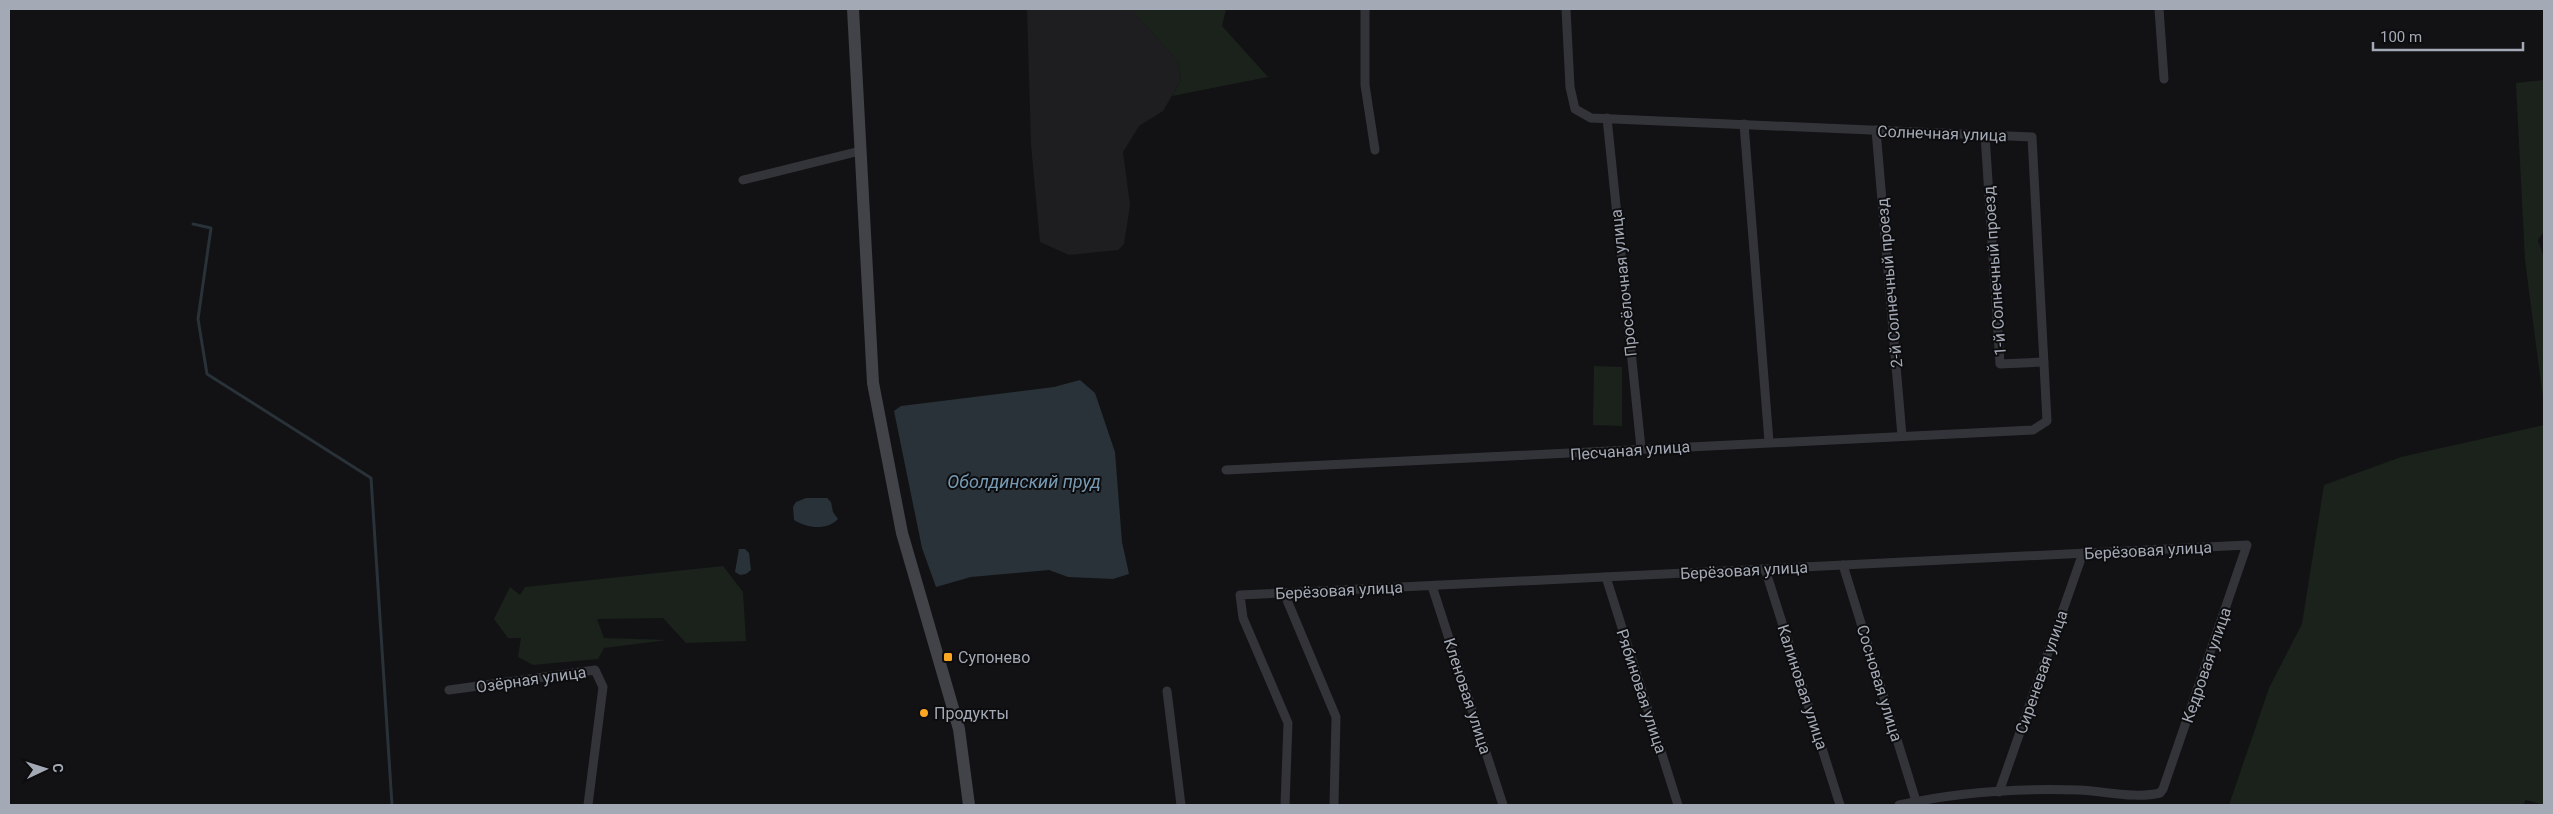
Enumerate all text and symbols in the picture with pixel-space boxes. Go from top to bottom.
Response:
scale bar [2373,20,2523,52]
text: 100 m [2380,28,2422,46]
street label: Солнечная улица [1877,122,2007,145]
street label: 1-й Солнечный проезд [1979,185,2010,356]
street label: 2-й Солнечный проезд [1873,197,1906,369]
street label: Просёлочная улица [1606,208,1641,358]
street label: Песчаная улица [1569,437,1691,464]
water label: Оболдинский пруд [947,471,1101,492]
street label: Берёзовая улица [2084,538,2212,563]
street label: Берёзовая улица [1680,558,1808,583]
street label: Берёзовая улица [1275,578,1403,603]
street label: Кедровая улица [2178,605,2235,725]
street label: Сиреневая улица [2011,608,2072,736]
street label: Калиновая улица [1773,622,1832,752]
street label: Сосновая улица [1853,623,1906,744]
street label: Рябиновая улица [1612,627,1671,756]
street label: Кленовая улица [1440,636,1495,757]
place label: Супонево [958,648,1030,667]
marker: Супонево [942,651,954,663]
street label: Озёрная улица [475,662,587,697]
place label: Продукты [934,704,1009,723]
marker: Продукты [918,707,930,719]
north arrow [20,744,70,794]
text: С [50,763,66,773]

